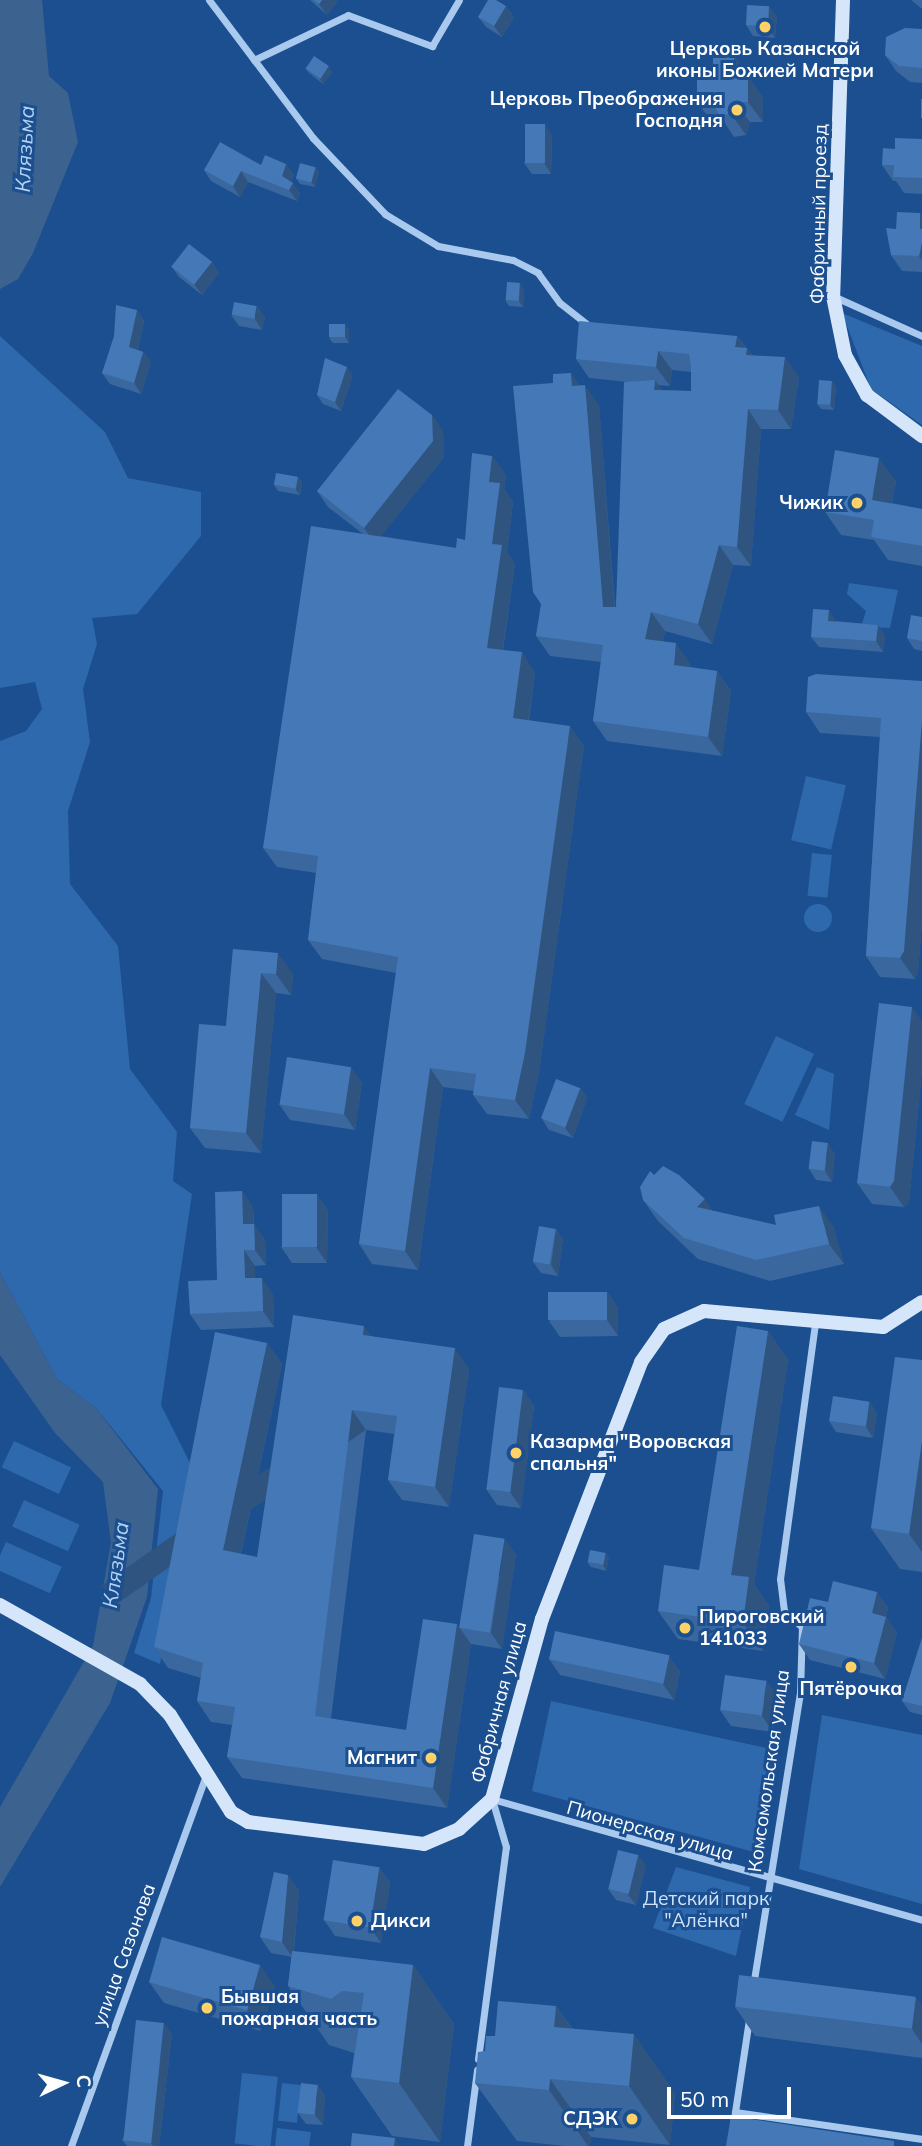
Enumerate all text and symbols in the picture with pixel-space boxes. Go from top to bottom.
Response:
marker: Церковь Казанской иконы Божией Матери [757,19,773,35]
place label: Церковь Казанской иконы Божией Матери [656,38,874,82]
place label: Церковь Преображения Господня [490,88,723,132]
marker: Церковь Преображения Господня [729,102,745,118]
water label: Клязьма [9,105,39,193]
street label: Фабричный проезд [806,124,832,304]
place label: Чижик [779,492,843,514]
marker: Чижик [849,495,865,511]
place label: Казарма "Воровская спальня" [530,1431,731,1475]
marker: Казарма "Воровская спальня" [508,1445,524,1461]
water label: Клязьма [96,1520,134,1610]
place label: Пироговский 141033 [699,1606,824,1650]
street label: Фабричная улица [466,1619,532,1785]
marker: Пироговский 141033 [677,1620,693,1636]
marker: Пятёрочка [843,1659,859,1675]
street label: Комсомольская улица [744,1668,794,1874]
place label: Пятёрочка [800,1678,902,1700]
place label: Магнит [347,1747,417,1769]
marker: Магнит [423,1750,439,1766]
street label: Пионерская улица [564,1796,736,1866]
street label: улица Сазонова [88,1881,160,2029]
park label: Детский парк "Алёнка" [643,1888,769,1932]
place label: Дикси [371,1910,431,1932]
marker: Дикси [349,1913,365,1929]
place label: Бывшая пожарная часть [221,1986,377,2030]
marker: Бывшая пожарная часть [199,2000,215,2016]
north arrow [28,2048,98,2118]
scale bar [670,2072,794,2116]
text: С [71,2074,96,2089]
text: 50 m [680,2086,729,2112]
place label: СДЭК [563,2108,618,2130]
marker: СДЭК [624,2111,640,2127]

